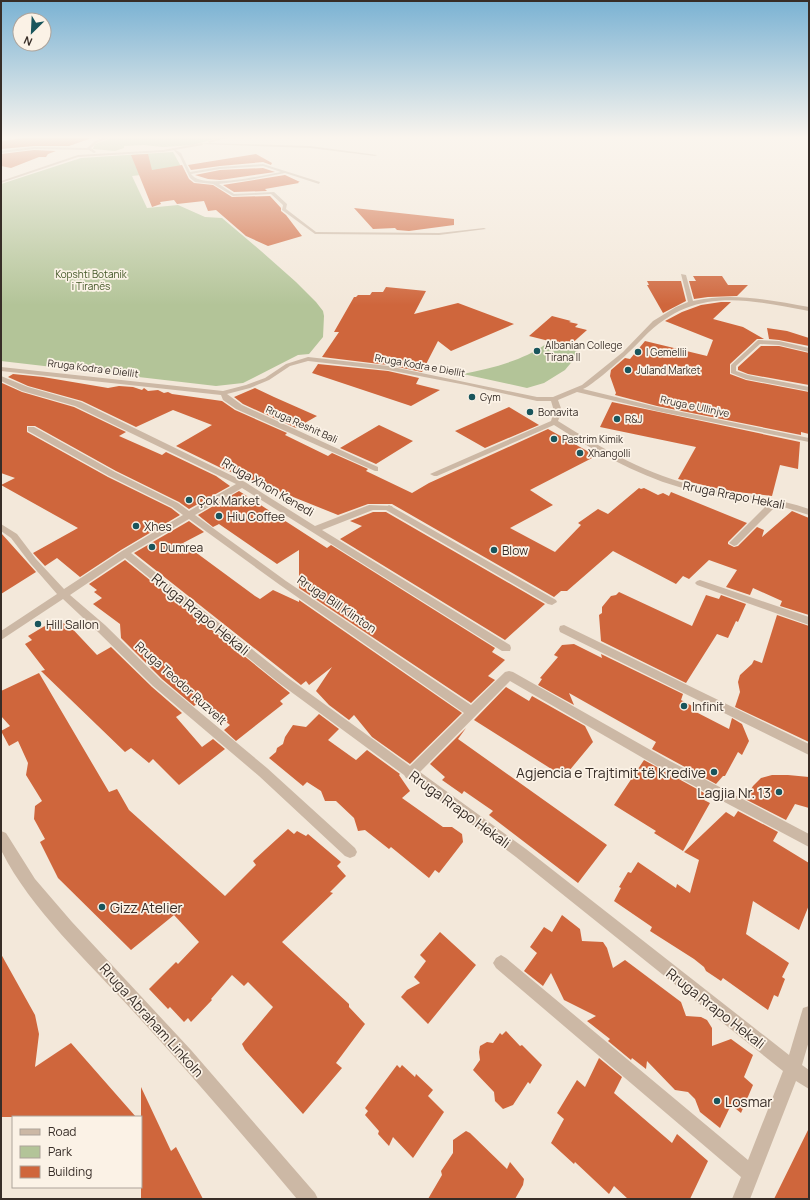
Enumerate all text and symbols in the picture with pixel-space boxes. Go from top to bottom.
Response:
north arrow [12,12,52,52]
text: N [21,33,34,50]
park label: Kopshti Botanik i Tiranës [55,267,128,293]
place label: Albanian College Tirana II [545,338,622,364]
place label: I Gemellii [646,345,687,359]
marker: Albanian College Tirana II [532,346,542,356]
marker: I Gemellii [633,347,643,357]
street label: Rruga Kodra e Diellit [374,350,466,380]
street label: Rruga Kodra e Diellit [47,355,139,381]
place label: Juland Market [636,363,701,377]
marker: Juland Market [623,365,633,375]
place label: Gym [480,390,501,404]
marker: Gym [467,392,477,402]
street label: Rruga e Ullinjve [659,392,731,420]
street label: Rruga Reshit Bali [264,402,340,446]
place label: Bonavita [538,405,578,419]
marker: Bonavita [525,407,535,417]
place label: R&J [625,412,642,426]
marker: R&J [612,414,622,424]
place label: Pastrim Kimik [562,432,624,446]
marker: Pastrim Kimik [549,434,559,444]
place label: Xhangolli [588,446,630,460]
marker: Xhangolli [575,448,585,458]
street label: Rruga Xhon Kenedi [219,454,317,520]
street label: Rruga Rrapo Hekali [682,477,786,513]
place label: Çok Market [197,492,260,509]
marker: Çok Market [184,495,194,505]
place label: Hiu Coffee [227,508,285,525]
marker: Hiu Coffee [214,511,224,521]
place label: Xhes [144,518,172,535]
marker: Xhes [131,521,141,531]
place label: Dumrea [160,539,203,556]
marker: Dumrea [147,542,157,552]
place label: Blow [502,542,528,559]
marker: Blow [489,545,499,555]
street label: Rruga Rrapo Hekali [148,569,254,659]
street label: Rruga Bill Klinton [294,571,380,637]
place label: Hill Sallon [46,616,99,633]
marker: Hill Sallon [33,619,43,629]
street label: Rruga Teodor Ruzvelt [131,637,231,729]
place label: Infinit [692,698,724,715]
marker: Infinit [679,701,689,711]
place label: Agjencia e Trajtimit të Kredive [516,763,706,782]
street label: Rruga Rrapo Hekali [406,766,514,852]
marker: Agjencia e Trajtimit të Kredive [709,767,719,777]
place label: Lagjia Nr. 13 [697,783,771,802]
marker: Lagjia Nr. 13 [774,787,784,797]
place label: Gizz Atelier [110,898,183,917]
marker: Gizz Atelier [97,902,107,912]
street label: Rruga Abraham Linkoln [96,959,208,1081]
street label: Rruga Rrapo Hekali [663,963,769,1053]
place label: Losmar [725,1092,772,1111]
marker: Losmar [712,1096,722,1106]
legend [12,1116,142,1188]
text: Road [48,1123,76,1140]
text: Park [48,1143,73,1160]
text: Building [48,1163,92,1180]

